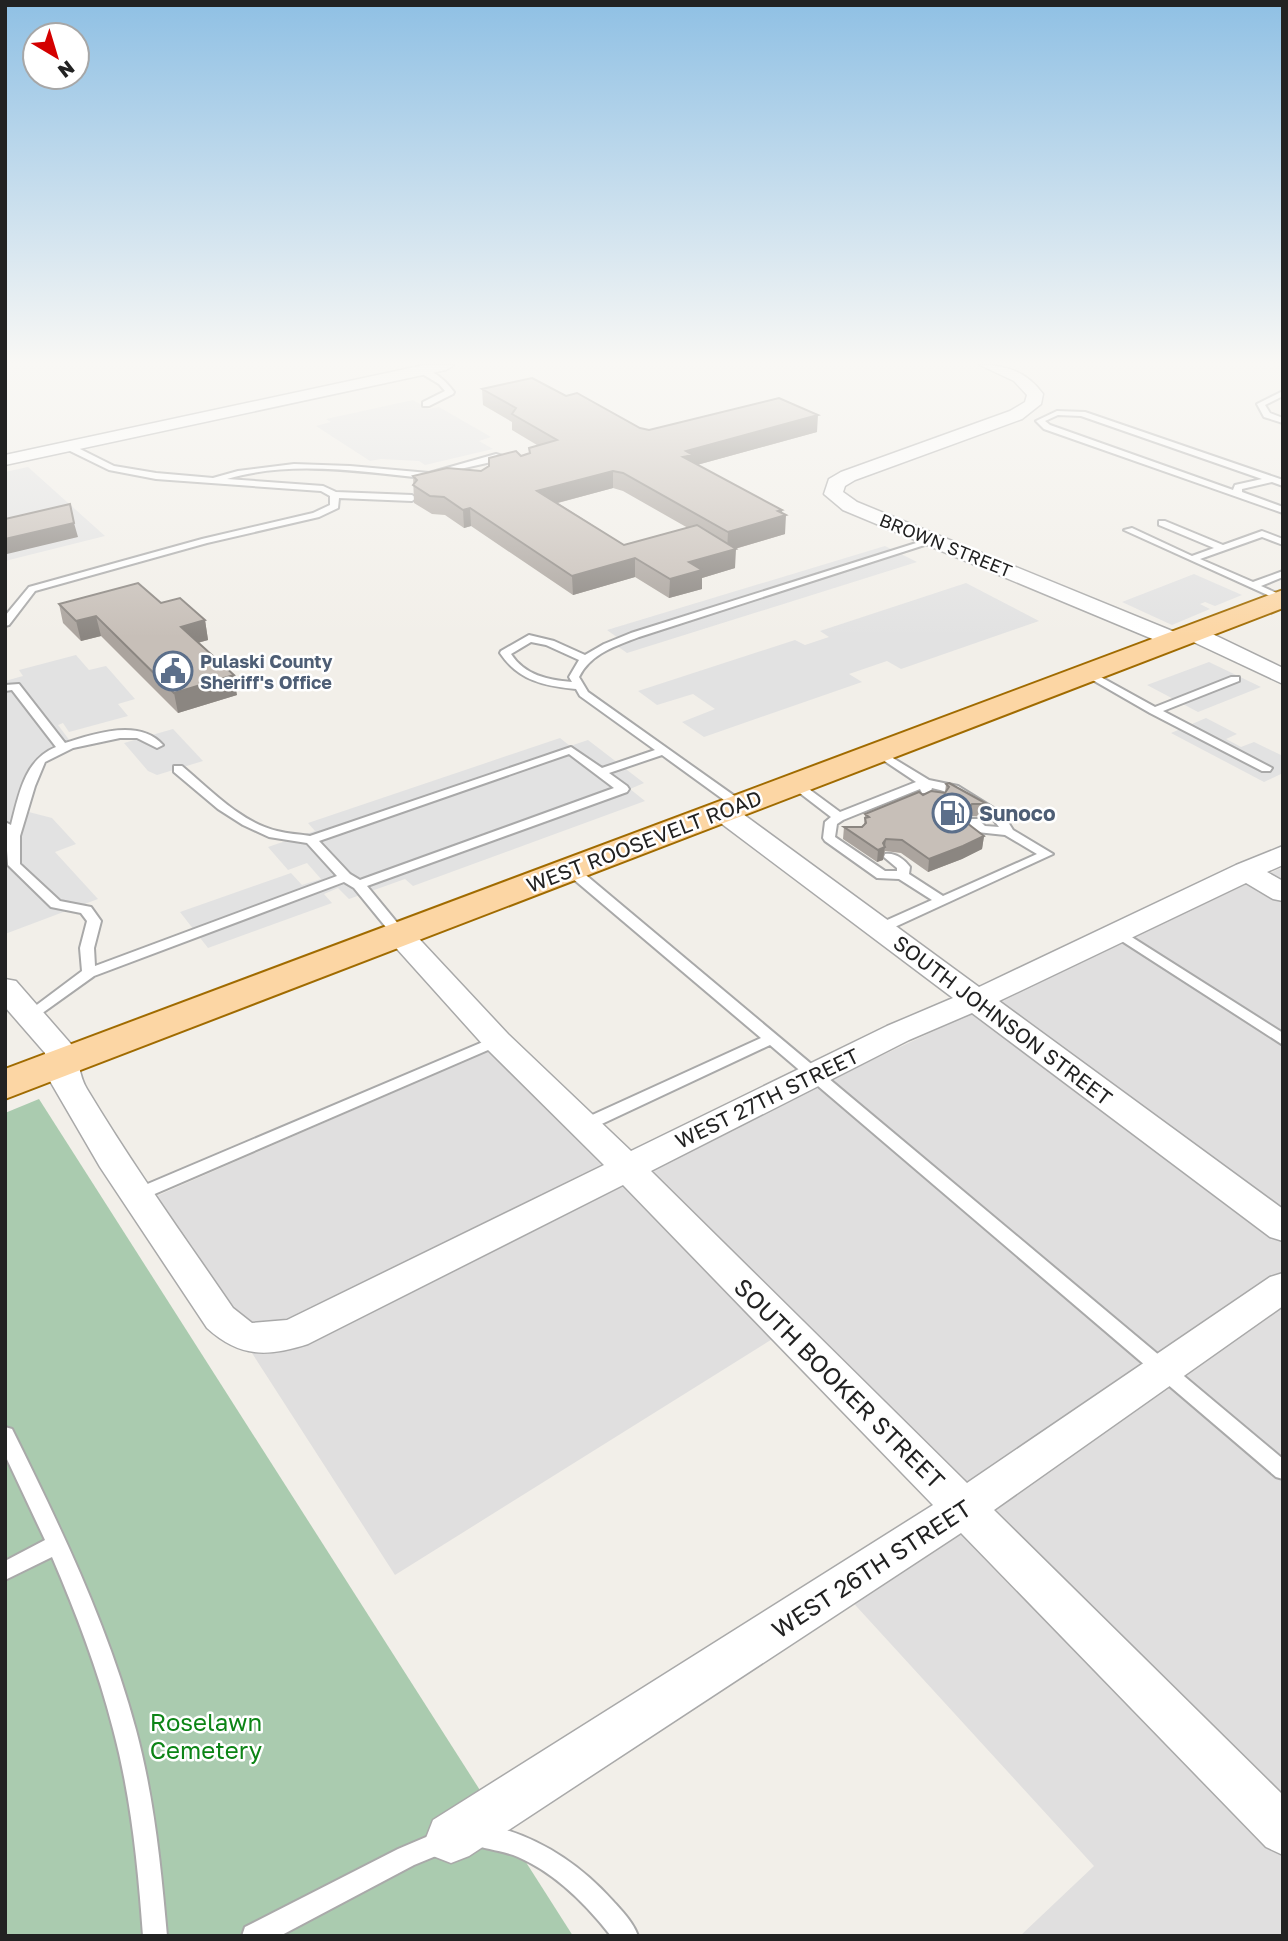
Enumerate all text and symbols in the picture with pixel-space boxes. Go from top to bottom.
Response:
north arrow [21,21,91,91]
text: N [54,56,80,83]
street label: BROWN STREET [877,508,1015,582]
public building icon: Pulaski County Sheriff's Office [152,650,194,692]
place label: Pulaski County Sheriff's Office [200,650,333,693]
street label: WEST ROOSEVELT ROAD [523,784,765,898]
fuel station icon: Sunoco [931,792,973,834]
place label: Sunoco [979,800,1056,826]
street label: SOUTH JOHNSON STREET [888,929,1118,1111]
street label: WEST 27TH STREET [671,1042,863,1154]
street label: SOUTH BOOKER STREET [729,1272,951,1494]
street label: WEST 26TH STREET [766,1493,976,1643]
park label: Roselawn Cemetery [150,1707,262,1764]

